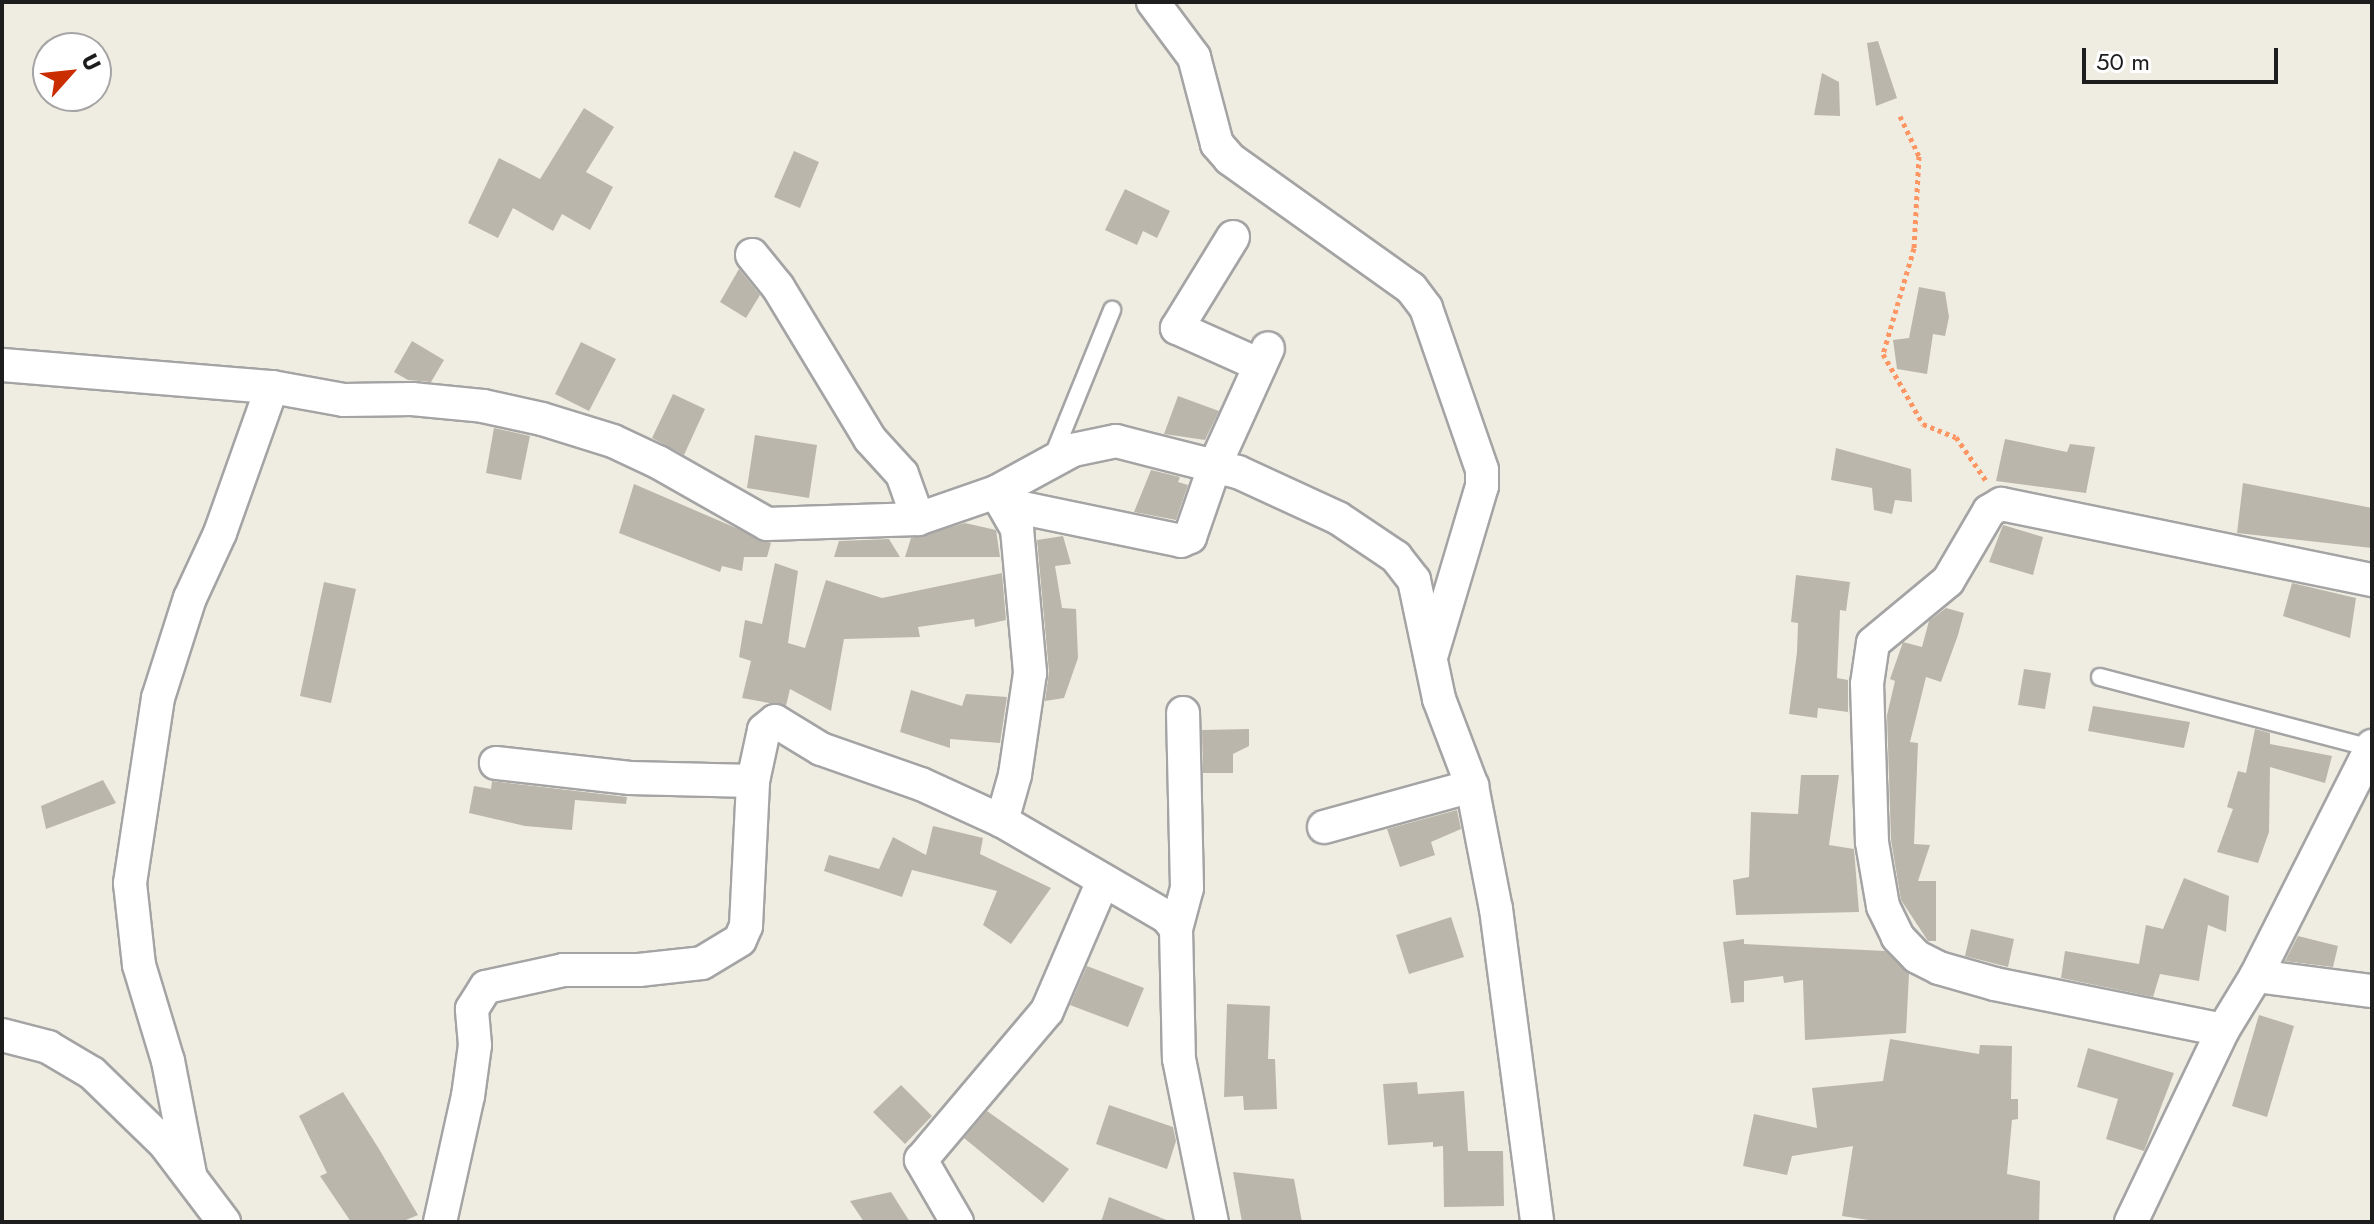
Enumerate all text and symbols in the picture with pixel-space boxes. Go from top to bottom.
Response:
north arrow [32,32,112,112]
scale bar [2086,32,2282,82]
text: 50 m [2096,44,2150,79]
text: U [74,48,109,76]

